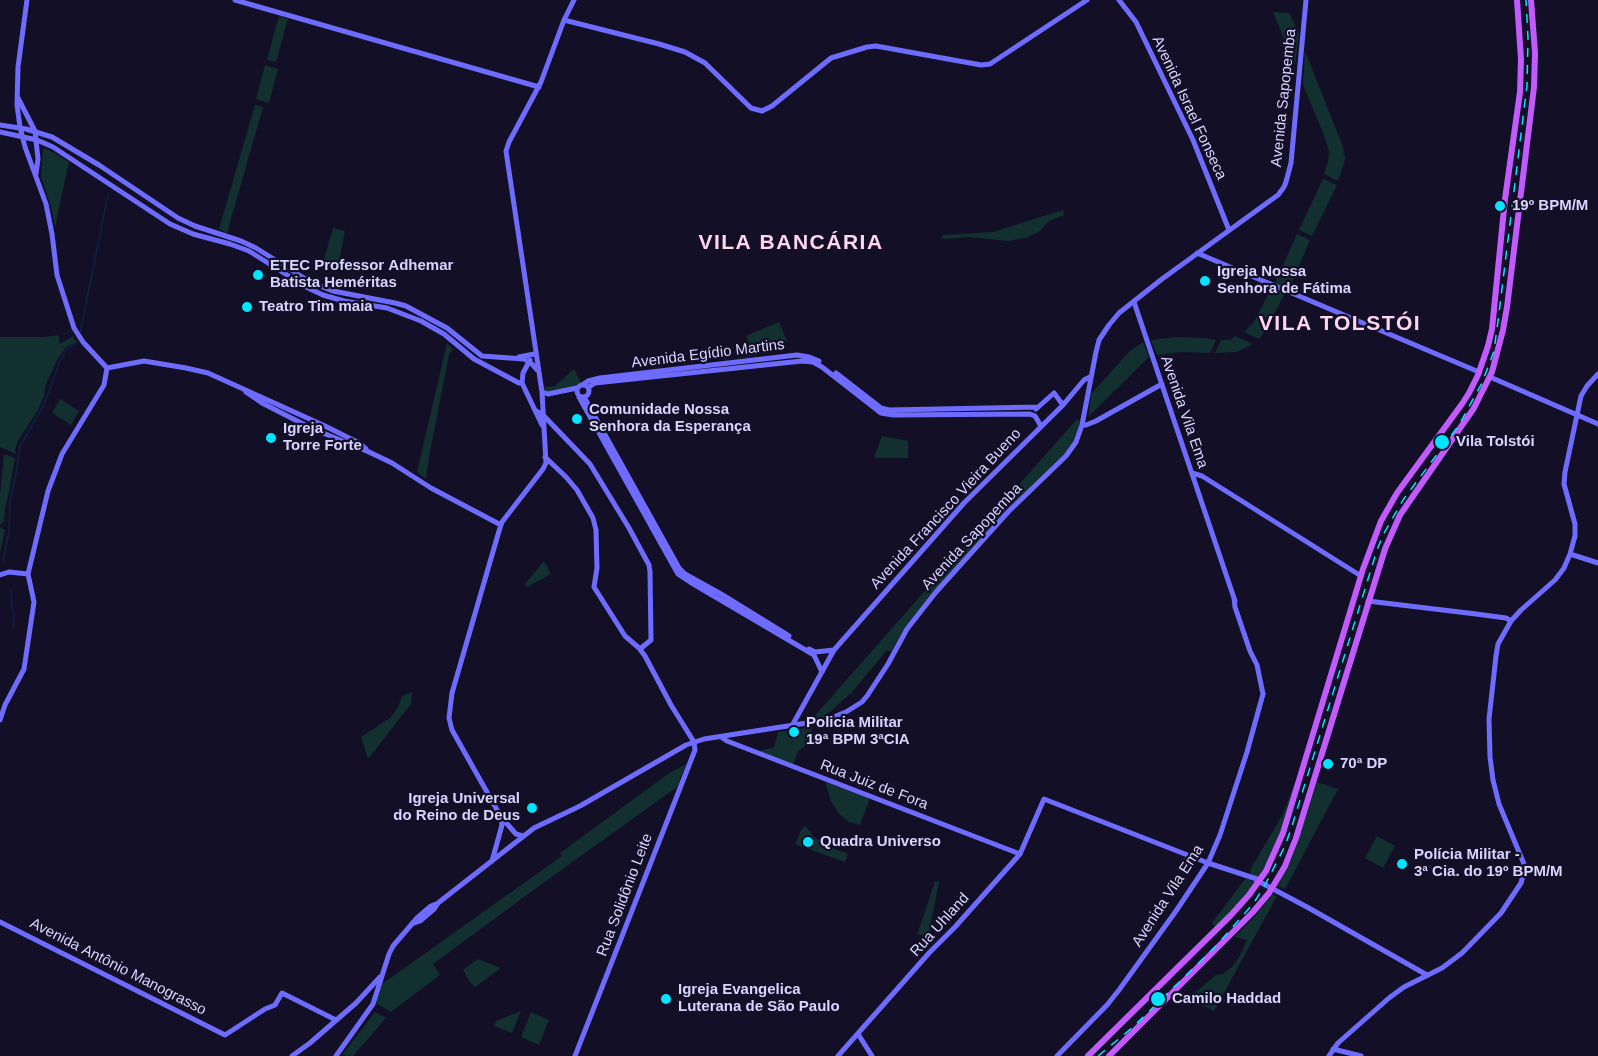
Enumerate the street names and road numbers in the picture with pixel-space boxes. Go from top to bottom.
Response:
street label: Avenida Sapopemba [1268,28,1300,168]
street label: Avenida Israel Fonseca [1148,33,1230,183]
street label: Avenida Egídio Martins [630,336,786,372]
street label: Avenida Vila Ema [1156,353,1212,471]
street label: Avenida Francisco Vieira Bueno [867,425,1025,593]
street label: Avenida Sapopemba [918,480,1026,594]
street label: Rua Juiz de Fora [817,756,931,814]
street label: Rua Solidônio Leite [593,831,657,959]
street label: Avenida Vila Ema [1128,842,1208,950]
street label: Rua Uhland [907,890,973,960]
street label: Avenida Antônio Manograsso [27,915,209,1019]

